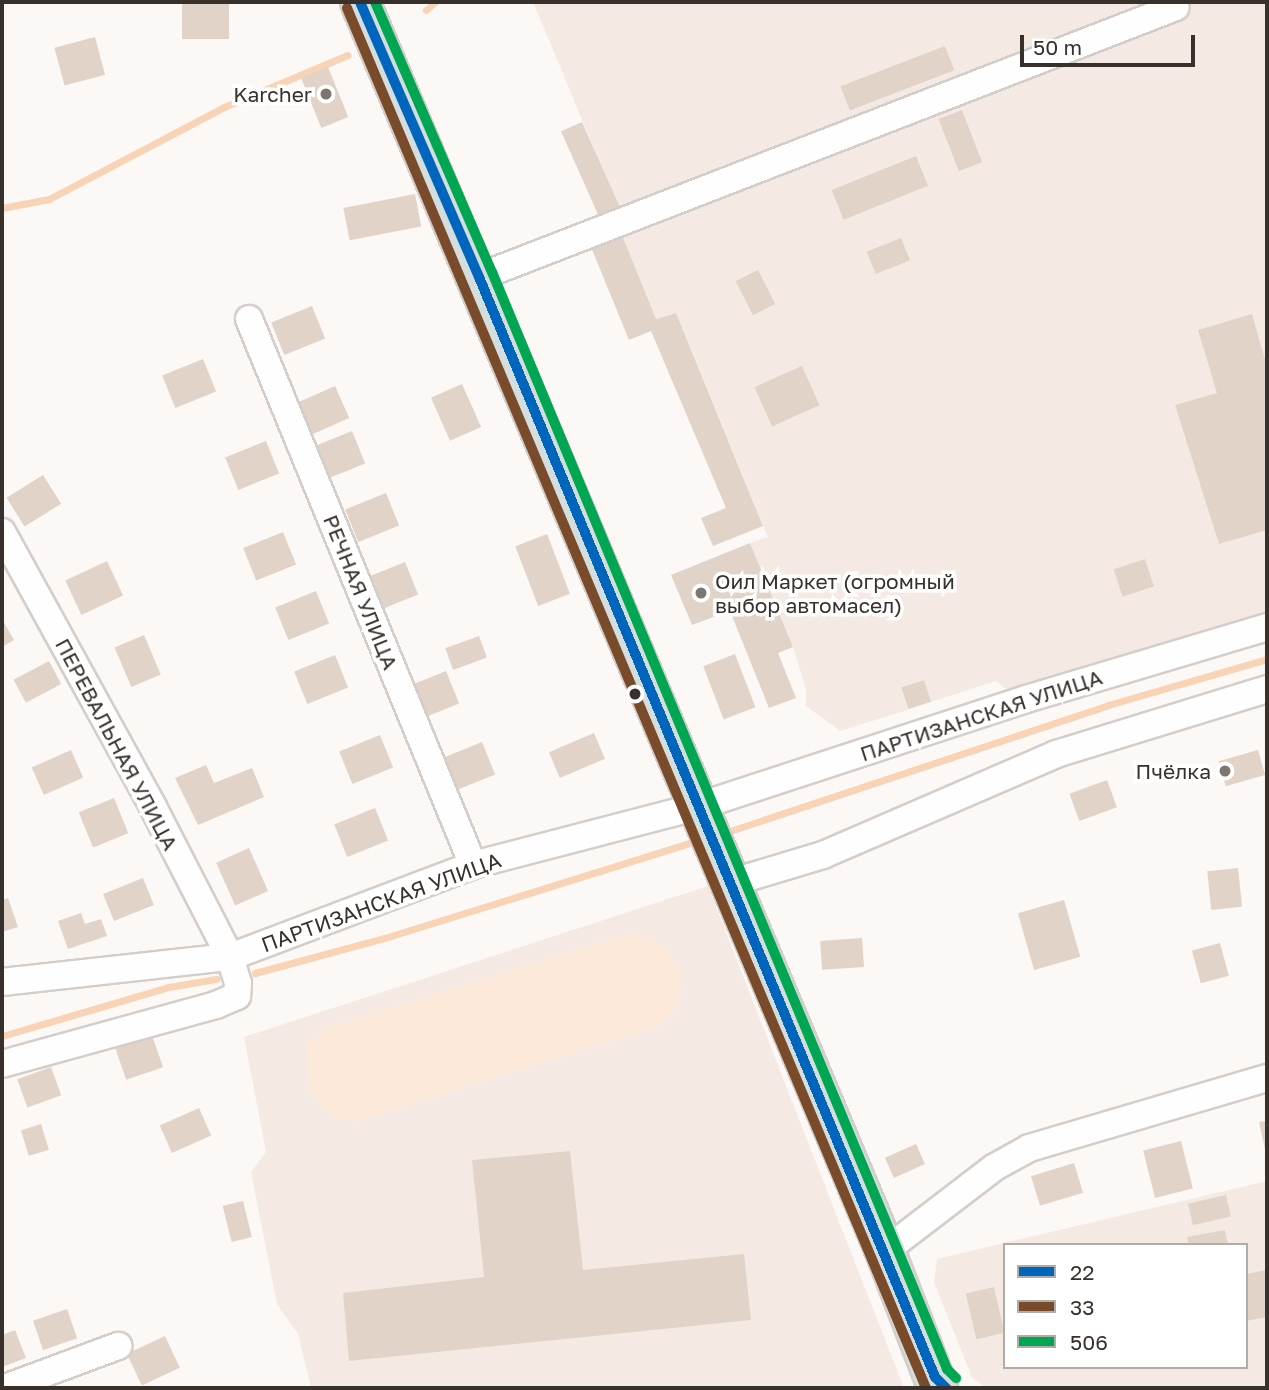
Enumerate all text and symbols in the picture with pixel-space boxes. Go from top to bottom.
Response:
scale bar [1024,21,1199,65]
text: 50 m [1033,34,1082,60]
place label: Karcher [233,81,312,107]
marker: Karcher [318,86,334,102]
street label: РЕЧНАЯ УЛИЦА [318,511,404,673]
place label: Оил Маркет (огромный выбор автомасел) [715,568,955,618]
marker: Оил Маркет (огромный выбор автомасел) [693,585,709,601]
street label: ПЕРЕВАЛЬНАЯ УЛИЦА [50,634,184,854]
street label: ПАРТИЗАНСКАЯ УЛИЦА [857,664,1105,766]
unlabelled marker [628,687,642,701]
place label: Пчёлка [1136,758,1211,784]
marker: Пчёлка [1217,763,1233,779]
street label: ПАРТИЗАНСКАЯ УЛИЦА [258,847,504,957]
legend [1003,1243,1248,1369]
text: 22 [1070,1259,1094,1285]
text: 33 [1070,1294,1095,1320]
text: 506 [1070,1329,1108,1355]

